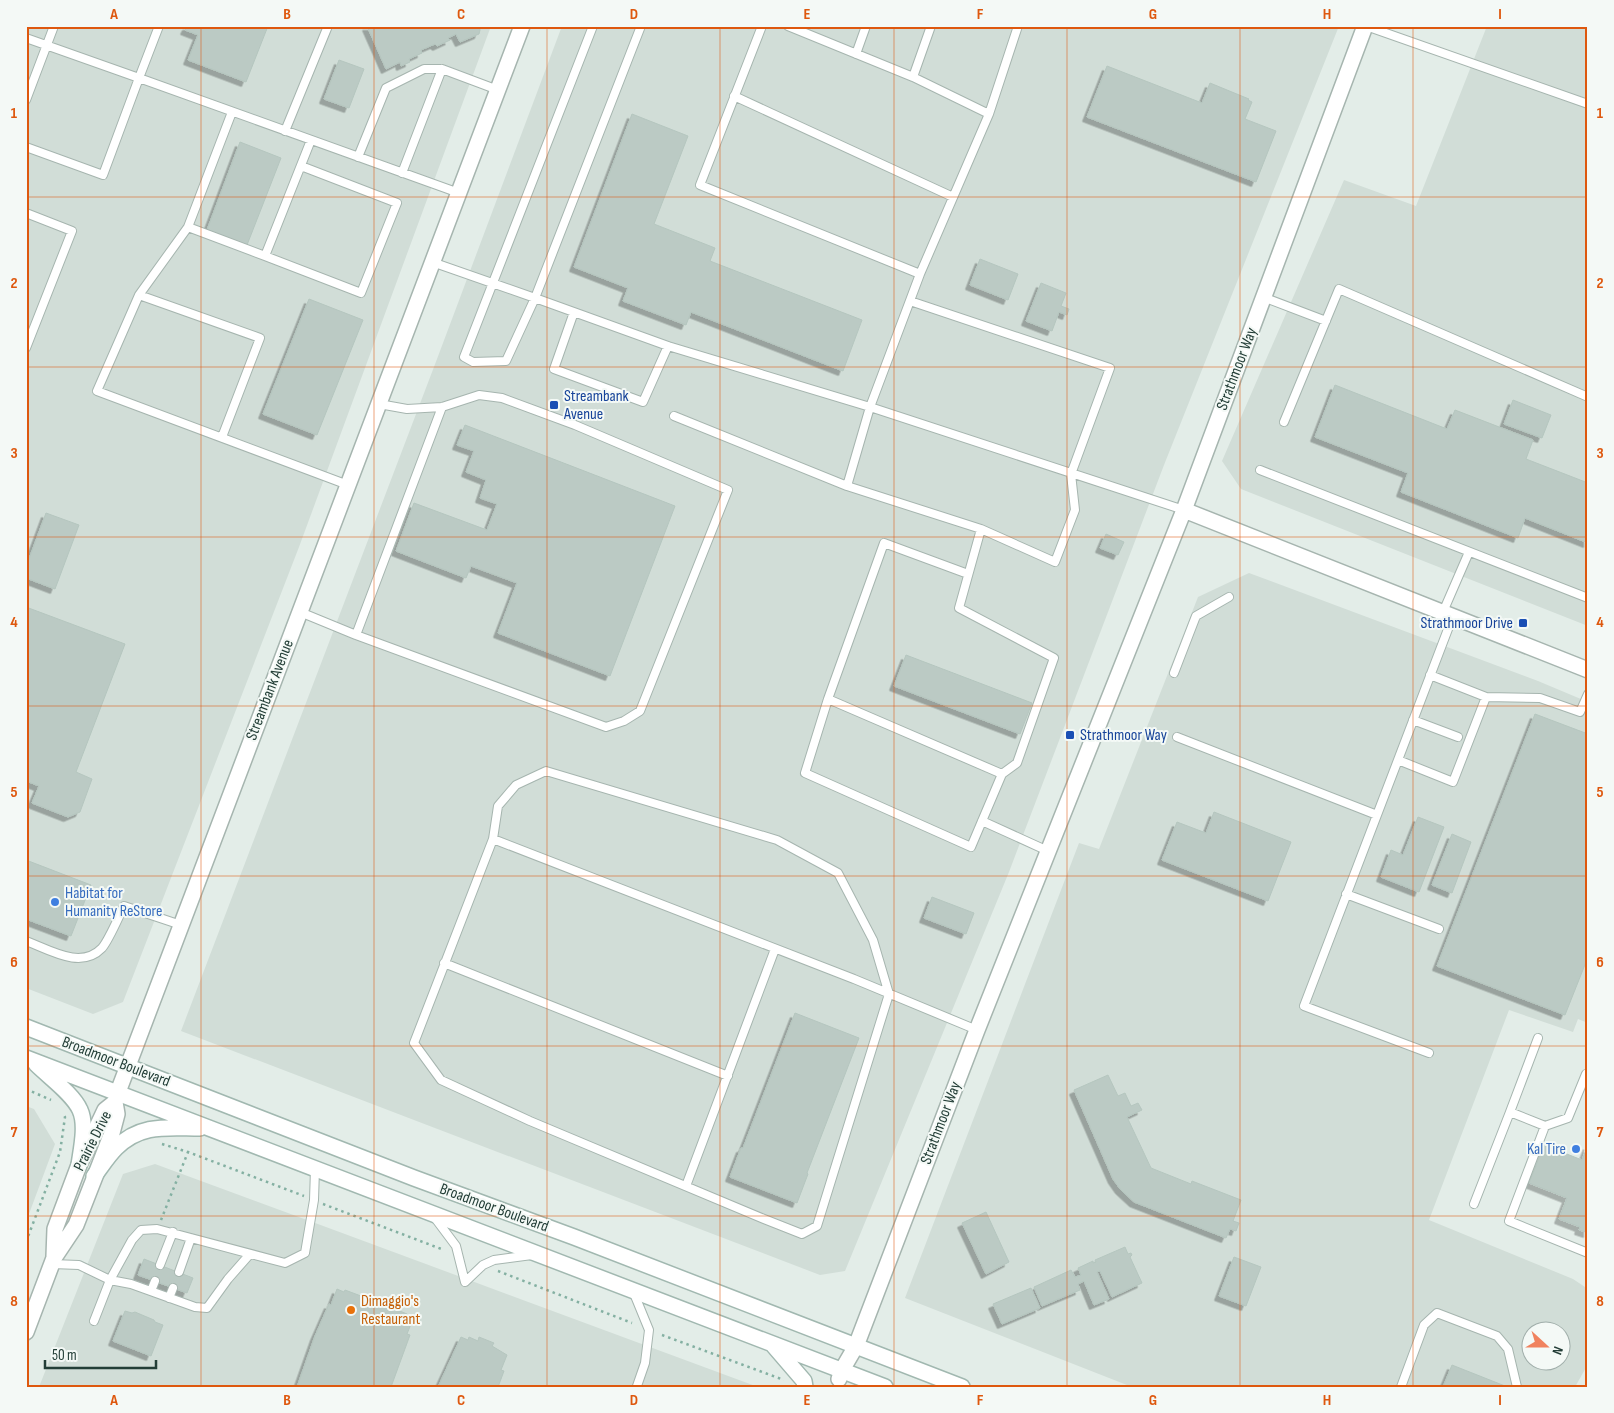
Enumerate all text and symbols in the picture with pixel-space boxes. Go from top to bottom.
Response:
text: A [109,5,118,24]
text: B [283,5,291,24]
text: C [457,5,465,24]
text: D [630,5,638,24]
text: E [804,5,811,24]
text: F [977,5,984,24]
text: G [1149,5,1157,24]
text: H [1323,5,1331,24]
text: I [1498,5,1502,24]
text: 1 [11,104,18,123]
text: 1 [1597,104,1604,123]
text: 2 [10,274,18,293]
text: 2 [1596,274,1604,293]
street label: Strathmoor Way [1213,325,1261,413]
place label: Streambank Avenue [563,387,629,424]
marker: Streambank Avenue [548,399,560,411]
text: 3 [10,444,18,463]
text: 3 [1596,444,1604,463]
text: 4 [10,613,18,632]
text: 4 [1596,613,1604,632]
place label: Strathmoor Drive [1420,614,1513,633]
marker: Strathmoor Drive [1517,617,1529,629]
street label: Streambank Avenue [242,637,298,743]
place label: Strathmoor Way [1080,726,1167,745]
marker: Strathmoor Way [1064,729,1076,741]
text: 5 [10,783,18,802]
text: 5 [1596,783,1604,802]
place label: Habitat for Humanity ReStore [65,884,162,921]
marker: Habitat for Humanity ReStore [49,896,61,908]
text: 6 [10,953,18,972]
text: 6 [1596,953,1604,972]
street label: Broadmoor Boulevard [59,1033,173,1091]
street label: Strathmoor Way [917,1079,965,1167]
street label: Prairie Drive [70,1108,116,1174]
text: 7 [11,1123,18,1142]
text: 7 [1597,1123,1604,1142]
place label: Kal Tire [1527,1140,1566,1159]
marker: Kal Tire [1570,1143,1582,1155]
street label: Broadmoor Boulevard [437,1179,551,1237]
text: 8 [10,1292,18,1311]
place label: Dimaggio's Restaurant [361,1292,420,1329]
text: 8 [1596,1292,1604,1311]
marker: Dimaggio's Restaurant [345,1304,357,1316]
north arrow [1522,1320,1572,1370]
scale bar [45,1338,156,1370]
text: N [1548,1344,1567,1357]
text: 50 m [52,1346,77,1365]
text: A [109,1391,118,1410]
text: B [283,1391,291,1410]
text: C [457,1391,465,1410]
text: D [630,1391,638,1410]
text: E [804,1391,811,1410]
text: F [977,1391,984,1410]
text: G [1149,1391,1157,1410]
text: H [1323,1391,1331,1410]
text: I [1498,1391,1502,1410]

